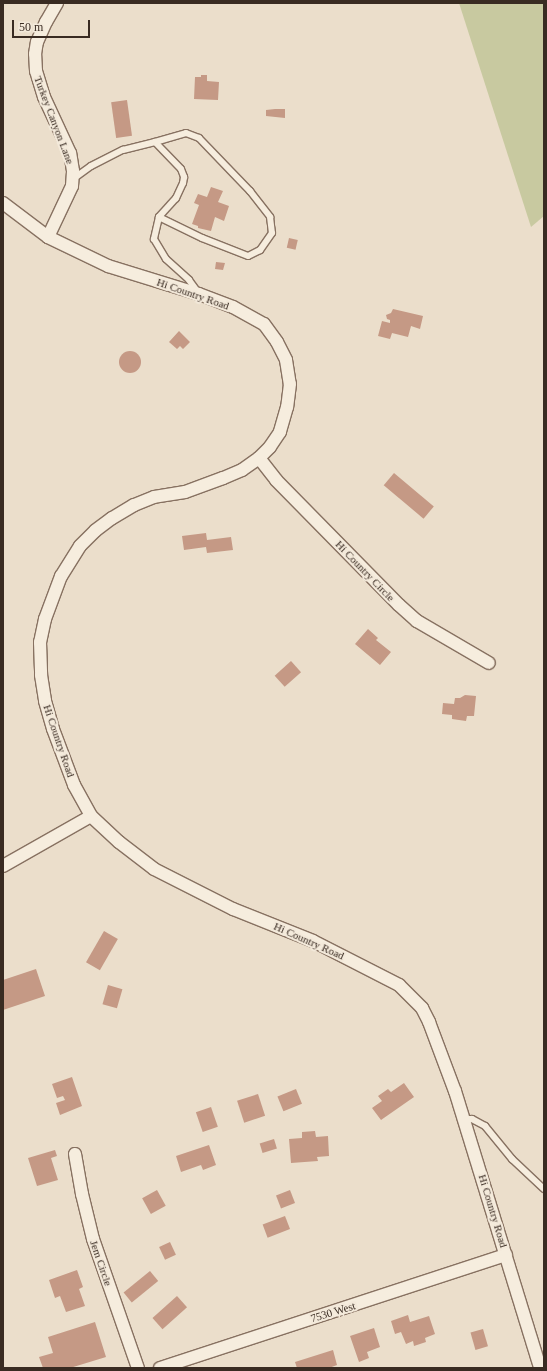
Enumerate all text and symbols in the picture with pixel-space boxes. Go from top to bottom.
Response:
scale bar [14,12,92,38]
text: 50 m [19,20,43,34]
street label: Turkey Canyon Lane [31,74,77,166]
street label: Hi Country Road [155,275,231,313]
street label: Hi Country Circle [333,538,397,604]
street label: Hi Country Road [40,703,78,779]
street label: Hi Country Road [272,920,346,962]
street label: Hi Country Road [476,1173,510,1249]
street label: Jem Circle [87,1238,115,1288]
street label: 7530 West [309,1299,357,1325]

